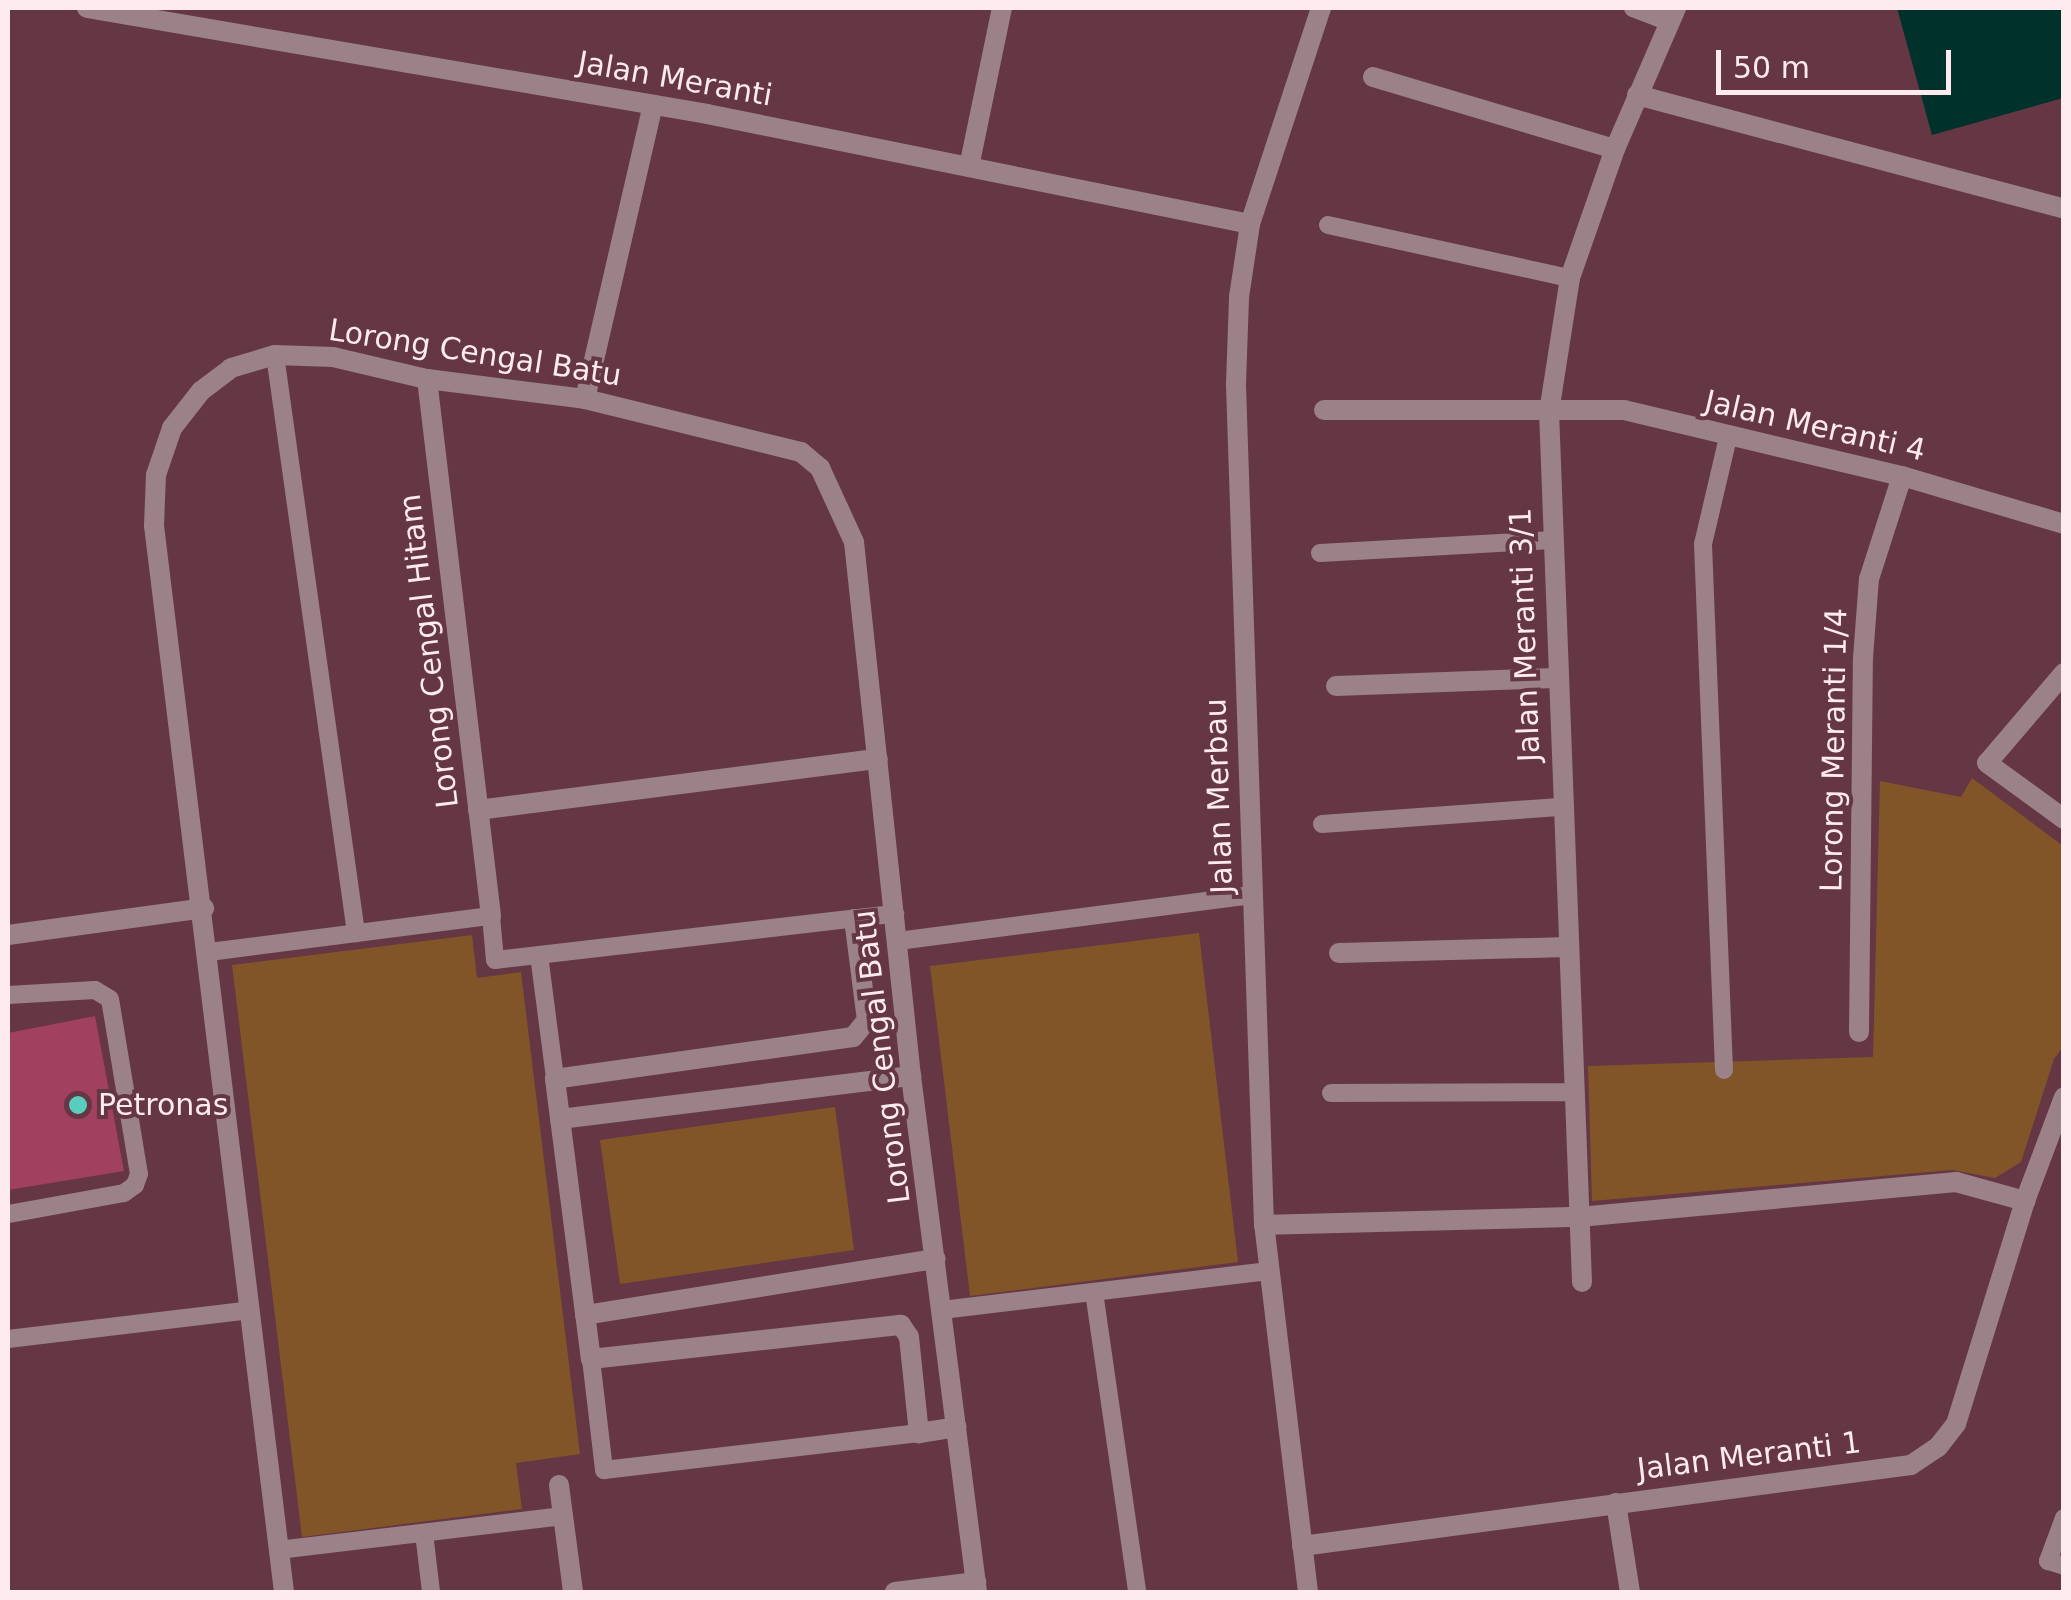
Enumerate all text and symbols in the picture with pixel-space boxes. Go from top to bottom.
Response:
scale bar [1721,30,1956,92]
street label: Jalan Meranti [575,44,775,114]
text: 50 m [1733,50,1810,85]
street label: Lorong Cengal Batu [326,312,624,394]
street label: Jalan Meranti 4 [1701,383,1929,469]
street label: Lorong Cengal Hitam [392,492,466,810]
street label: Jalan Meranti 3/1 [1503,507,1547,763]
street label: Lorong Meranti 1/4 [1814,608,1854,892]
street label: Jalan Merbau [1198,698,1240,894]
street label: Lorong Cengal Batu [846,908,918,1206]
place label: Petronas [98,1087,228,1123]
marker: Petronas [67,1094,89,1116]
street label: Jalan Meranti 1 [1635,1424,1863,1488]

